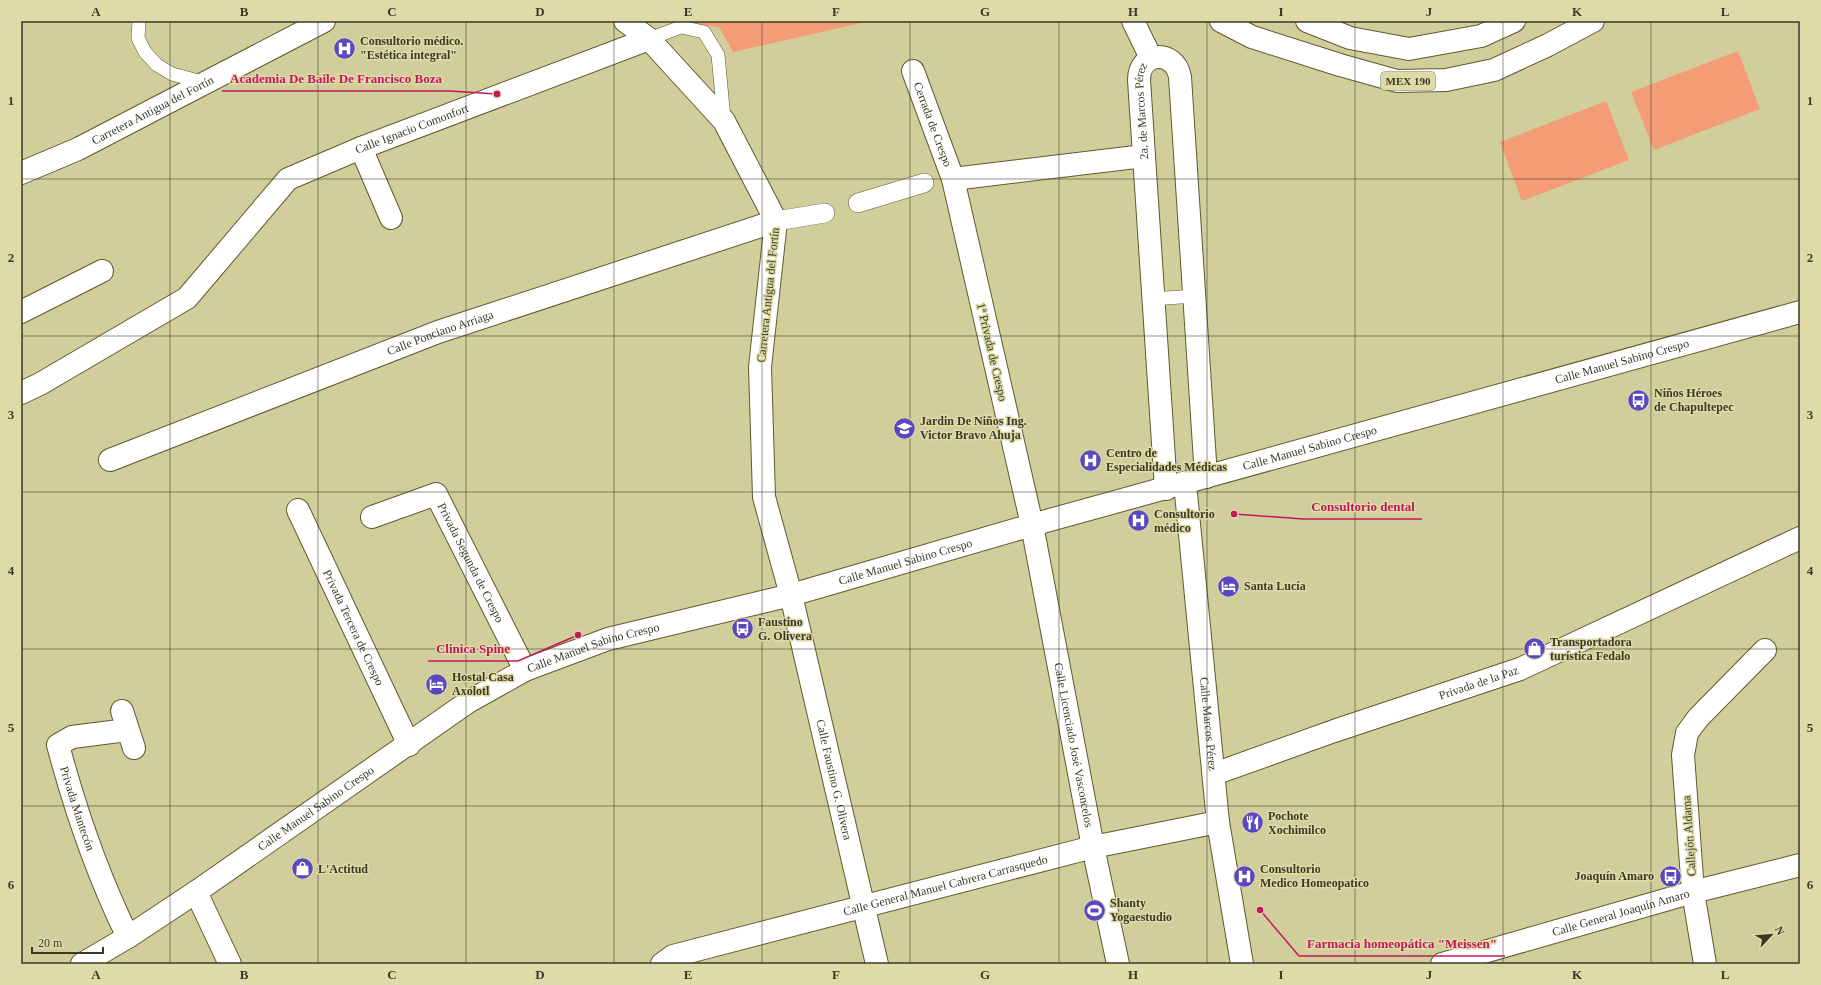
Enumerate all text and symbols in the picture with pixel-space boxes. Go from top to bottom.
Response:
text: A [91,4,101,19]
text: B [240,4,249,19]
text: C [387,4,397,19]
text: D [535,4,545,19]
text: E [684,4,692,19]
text: F [832,4,840,19]
text: G [980,4,990,19]
text: H [1128,4,1138,19]
text: I [1278,4,1284,19]
text: J [1426,4,1433,19]
text: K [1572,4,1583,19]
text: L [1721,4,1730,19]
place label: Consultorio médico. "Estética integral" [360,34,463,62]
hospital icon: Consultorio médico. "Estética integral" [331,35,357,61]
street label: 2a. de Marcos Pérez [1132,59,1151,160]
callout: Academia De Baile De Francisco Boza [222,66,450,91]
text: Academia De Baile De Francisco Boza [230,71,442,86]
road number: MEX 190 [1381,72,1435,90]
street label: Carretera Antigua del Fortín [89,73,216,148]
street label: Cerrada de Crespo [911,80,955,169]
text: 1 [8,93,14,108]
text: 1 [1807,93,1813,108]
street label: Calle Ignacio Comonfort [353,101,471,157]
street label: Carretera Antigua del Fortín [754,227,782,363]
text: 2 [8,250,14,265]
text: 2 [1807,250,1813,265]
street label: 1ª Privada de Crespo [974,302,1010,402]
street label: Calle Ponciano Arriaga [385,307,496,358]
street label: Calle Manuel Sabino Crespo [1553,336,1690,387]
place label: Niños Héroes de Chapultepec [1654,386,1734,414]
bus stop icon: Niños Héroes de Chapultepec [1625,387,1651,413]
text: 3 [8,407,15,422]
text: 3 [1807,407,1814,422]
place label: Jardin De Niños Ing. Victor Bravo Ahuja [920,414,1027,442]
school or university icon: Jardin De Niños Ing. Victor Bravo Ahuja [891,415,917,441]
street label: Calle Manuel Sabino Crespo [1241,423,1378,473]
place label: Centro de Especialidades Médicas [1106,446,1227,474]
hospital icon: Centro de Especialidades Médicas [1078,447,1104,473]
callout: Consultorio dental [1303,494,1422,519]
text: Consultorio dental [1311,499,1415,514]
street label: Privada Segunda de Crespo [435,500,507,625]
place label: Consultorio médico [1154,507,1215,535]
hospital icon: Consultorio médico [1125,508,1151,534]
street label: Calle Manuel Sabino Crespo [837,536,974,588]
text: 4 [8,563,15,578]
text: 4 [1807,563,1814,578]
street label: Privada Tercera de Crespo [320,567,387,688]
hotel icon: Santa Lucía [1216,573,1242,599]
place label: Santa Lucía [1244,579,1306,593]
place label: Faustino G. Olivera [758,615,812,643]
bus stop icon: Faustino G. Olivera [729,616,755,642]
street label: Calle Manuel Sabino Crespo [525,620,661,676]
place label: Transportadora turística Fedalo [1550,635,1632,663]
callout: Clinica Spine [428,636,518,661]
shop icon: Transportadora turística Fedalo [1521,636,1547,662]
text: Clinica Spine [436,641,510,656]
street label: Calle Licenciado José Vasconcelos [1051,661,1096,829]
street label: Privada de la Paz [1437,663,1520,703]
place label: Hostal Casa Axolotl [452,670,514,698]
hotel icon: Hostal Casa Axolotl [424,671,450,697]
street label: Calle Marcos Pérez [1197,676,1220,771]
street label: Calle Faustino G. Olivera [813,718,855,842]
text: 5 [8,720,15,735]
text: 5 [1807,720,1814,735]
street label: Calle Manuel Sabino Crespo [255,763,377,854]
street label: Privada Mantecón [57,765,98,853]
street label: Callejón Aldama [1679,794,1699,877]
place label: Pochote Xochimilco [1268,809,1326,837]
restaurant icon: Pochote Xochimilco [1239,810,1265,836]
street label: Calle General Manuel Cabrera Carrasquedo [842,852,1049,919]
shop icon: L'Actitud [289,856,315,882]
place label: L'Actitud [318,862,368,876]
place label: Consultorio Medico Homeopatico [1260,862,1369,890]
hospital icon: Consultorio Medico Homeopatico [1231,863,1257,889]
bus stop icon: Joaquín Amaro [1657,863,1683,889]
place label: Joaquín Amaro [1575,869,1654,883]
text: 6 [8,877,15,892]
text: 6 [1807,877,1814,892]
street label: Calle General Joaquín Amaro [1550,886,1691,939]
place label: Shanty Yogaestudio [1110,896,1172,924]
sports icon: Shanty Yogaestudio [1081,897,1107,923]
north arrow [1751,915,1791,955]
text: N [1773,924,1787,937]
scale bar [32,929,103,955]
callout: Farmacia homeopática "Meissen" [1299,931,1505,956]
text: 20 m [38,936,63,950]
text: Farmacia homeopática "Meissen" [1307,936,1497,951]
text: A [91,967,101,982]
text: B [240,967,249,982]
text: C [387,967,397,982]
text: D [535,967,545,982]
text: E [684,967,692,982]
text: F [832,967,840,982]
text: G [980,967,990,982]
text: H [1128,967,1138,982]
text: I [1278,967,1284,982]
text: J [1426,967,1433,982]
text: K [1572,967,1583,982]
text: L [1721,967,1730,982]

